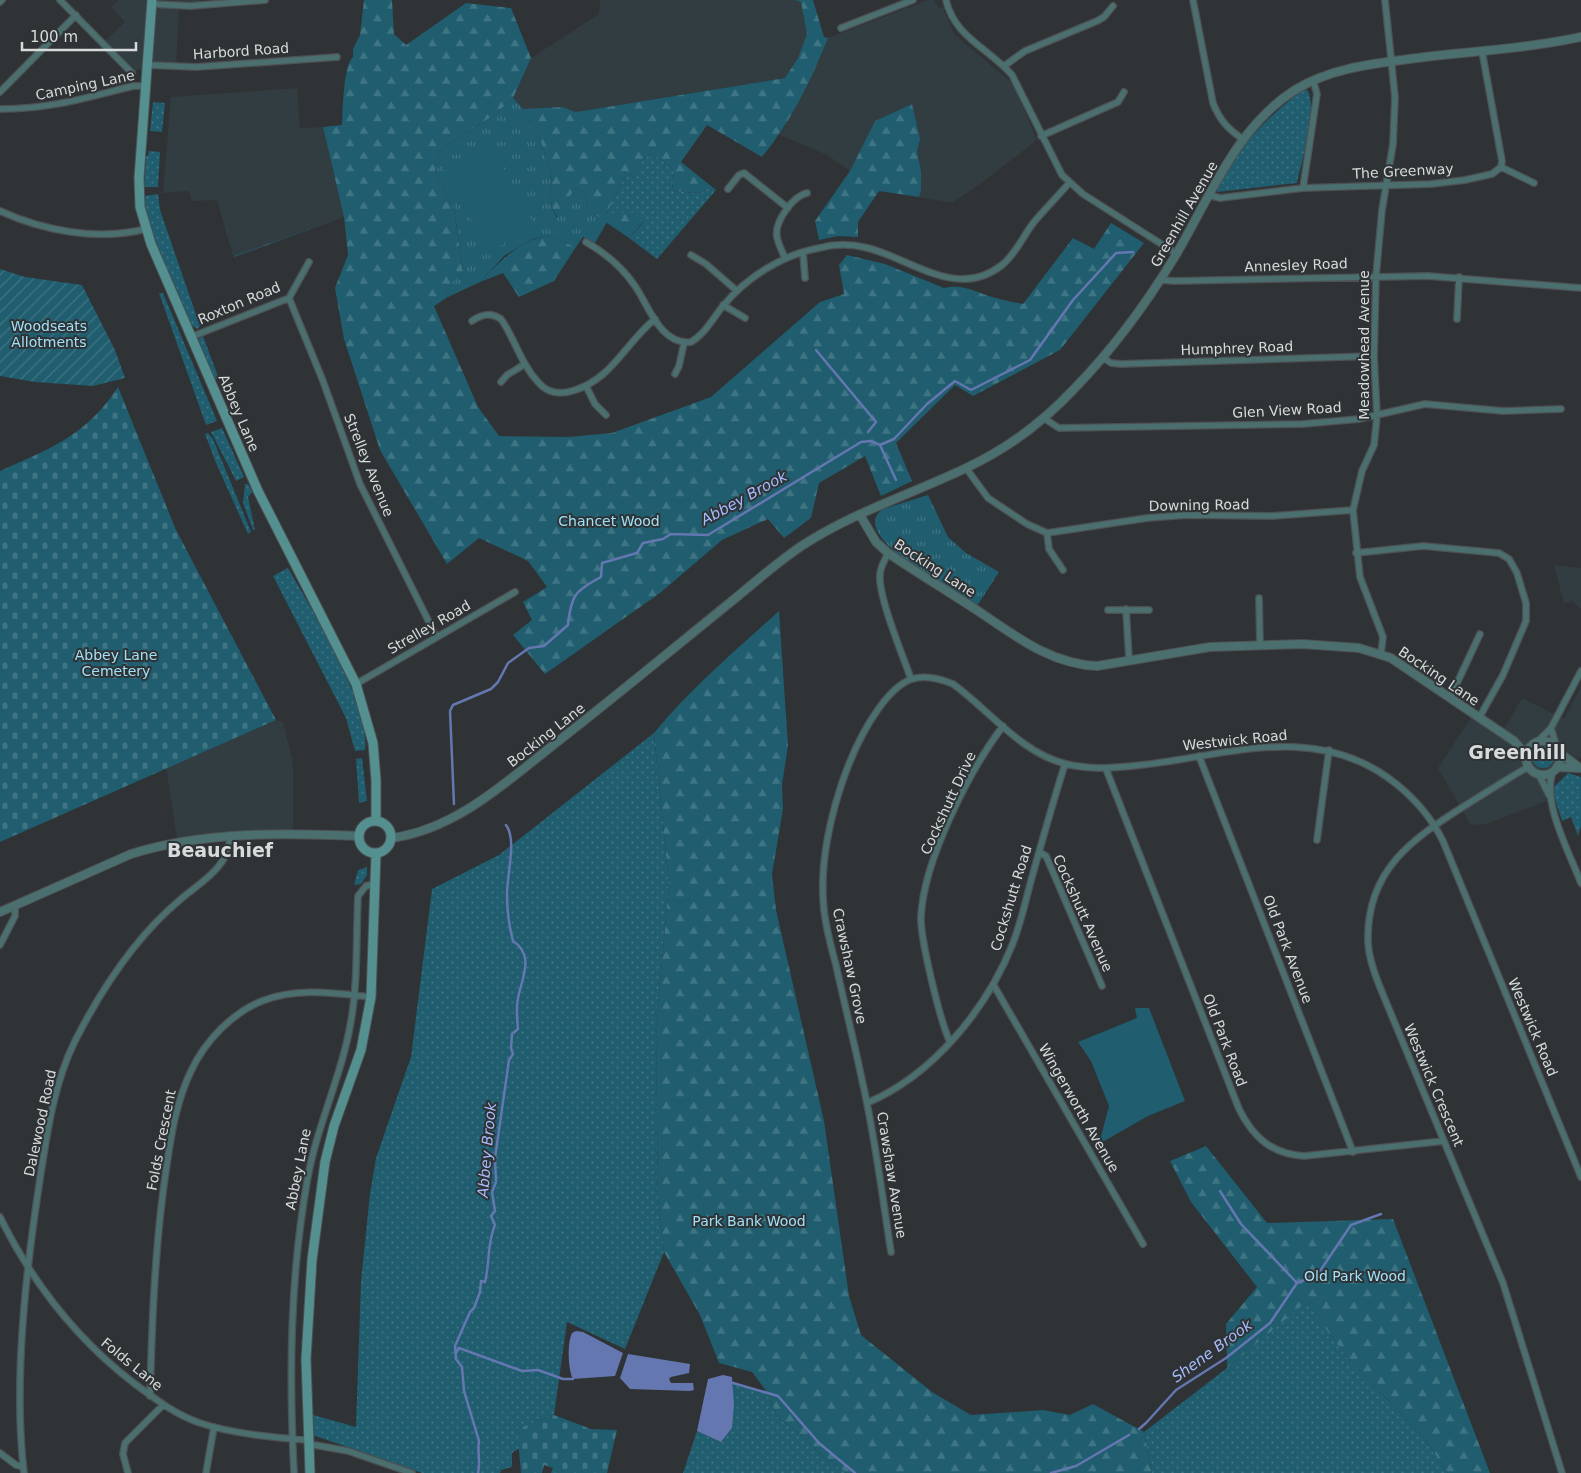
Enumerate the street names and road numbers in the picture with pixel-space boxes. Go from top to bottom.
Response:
street label: Harbord Road [192,40,290,62]
street label: Camping Lane [34,67,136,103]
street label: Greenhill Avenue [1147,158,1221,270]
street label: The Greenway [1351,160,1454,182]
street label: Annesley Road [1244,255,1348,275]
street label: Meadowhead Avenue [1356,270,1372,420]
street label: Roxton Road [195,278,283,328]
street label: Humphrey Road [1180,338,1294,358]
street label: Abbey Lane [216,372,262,454]
street label: Glen View Road [1232,399,1342,421]
street label: Strelley Avenue [341,411,397,519]
street label: Downing Road [1148,496,1250,514]
street label: Bocking Lane [891,536,979,600]
street label: Strelley Road [385,597,473,657]
street label: Bocking Lane [1396,643,1482,709]
street label: Bocking Lane [504,700,588,770]
street label: Westwick Road [1182,727,1288,753]
street label: Cockshutt Drive [917,749,979,857]
street label: Cockshutt Road [987,843,1035,953]
street label: Cockshutt Avenue [1050,852,1116,974]
street label: Old Park Avenue [1260,892,1316,1006]
street label: Crawshaw Grove [830,907,870,1025]
street label: Westwick Road [1505,975,1561,1079]
street label: Old Park Road [1200,991,1250,1089]
street label: Westwick Crescent [1401,1021,1467,1149]
street label: Wingerworth Avenue [1036,1041,1122,1175]
street label: Dalewood Road [21,1068,59,1178]
street label: Folds Crescent [143,1088,179,1192]
street label: Crawshaw Avenue [874,1110,910,1240]
street label: Abbey Lane [282,1127,314,1211]
street label: Folds Lane [98,1334,166,1394]

